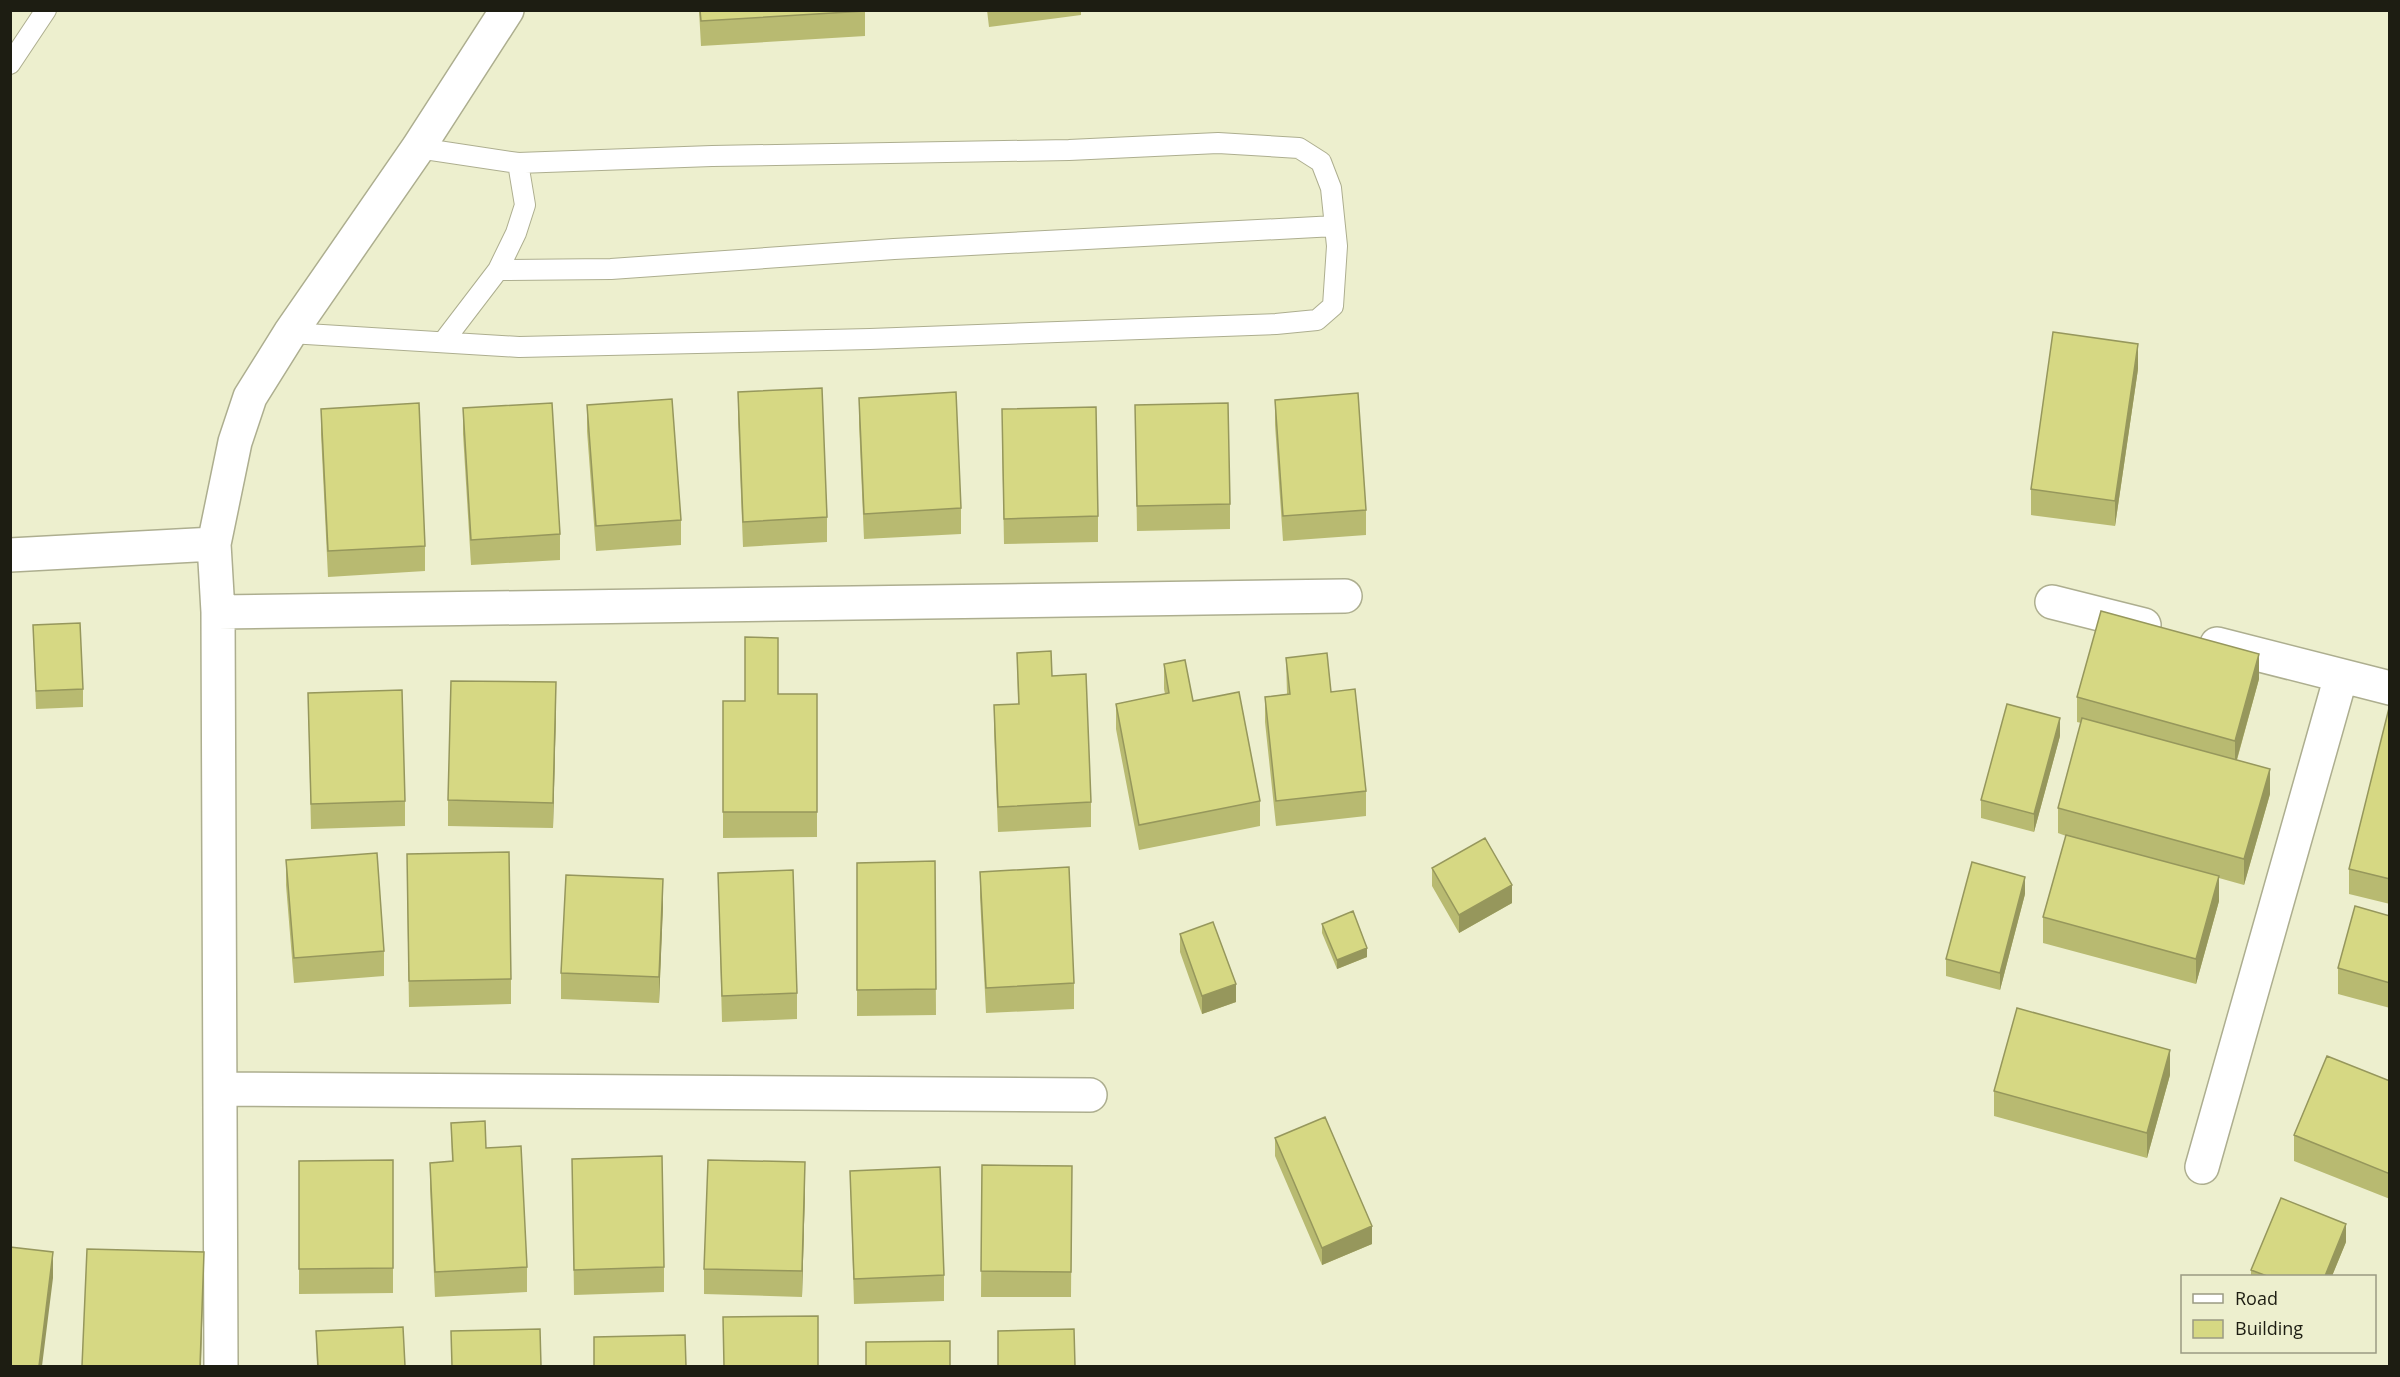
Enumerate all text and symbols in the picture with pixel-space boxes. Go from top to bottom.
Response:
legend [2181,1275,2376,1353]
text: Road [2235,1286,2278,1310]
text: Building [2235,1316,2303,1340]

